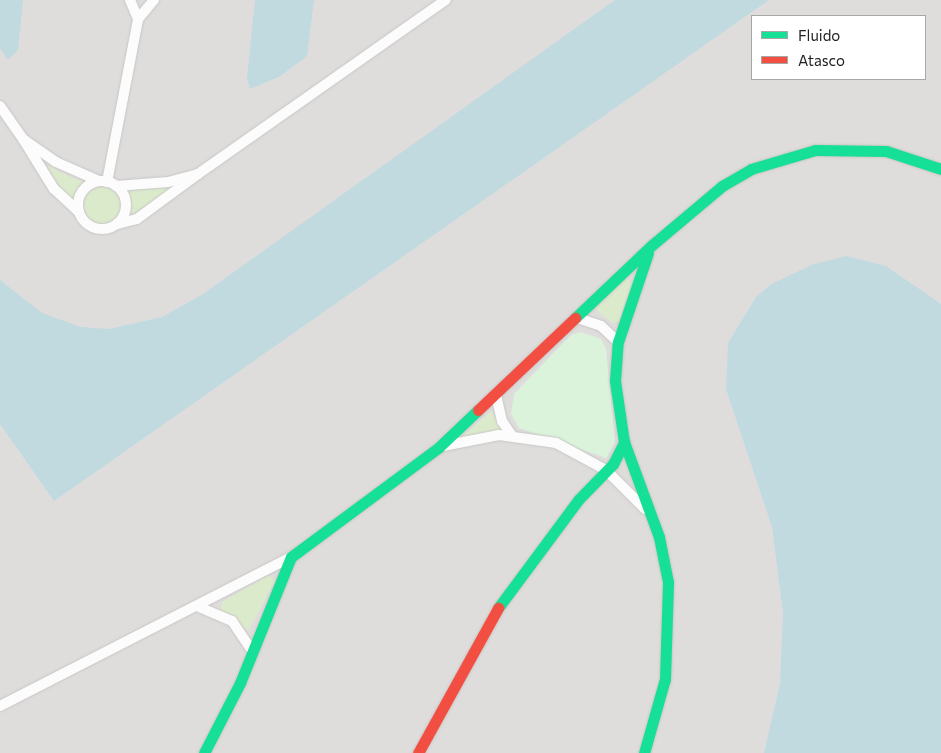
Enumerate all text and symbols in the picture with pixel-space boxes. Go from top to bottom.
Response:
legend [751,15,926,80]
text: Fluido [798,26,840,44]
text: Atasco [798,51,845,69]

